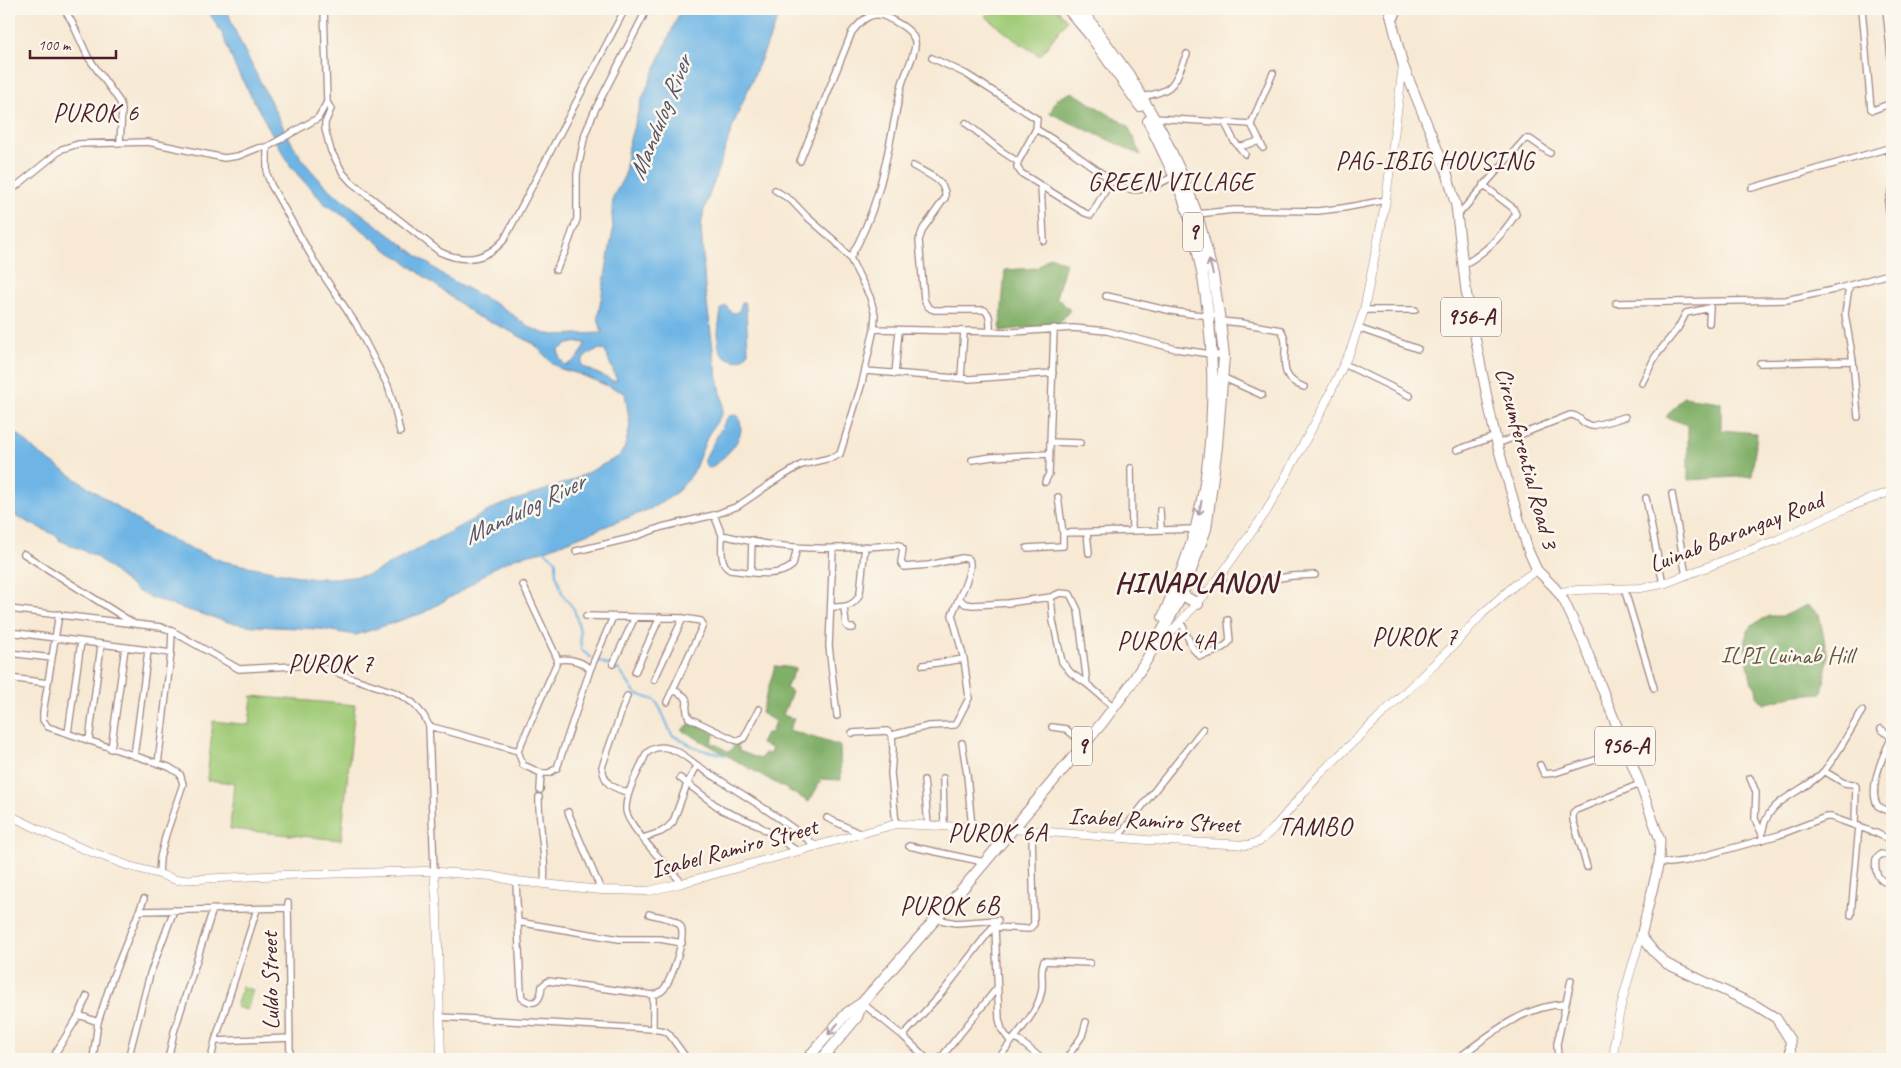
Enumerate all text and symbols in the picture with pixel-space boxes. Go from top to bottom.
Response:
scale bar [30,28,116,60]
text: 100 m [38,36,72,55]
water label: Mandulog River [621,48,701,185]
district label: PUROK 6 [53,97,139,129]
district label: PAG-IBIG HOUSING [1336,145,1536,177]
district label: GREEN VILLAGE [1088,166,1256,198]
road number: 9 [1183,212,1203,252]
one-way arrow [1206,259,1215,275]
road number: 956-A [1441,298,1501,336]
street label: Circumferential Road 3 [1488,364,1566,554]
water label: Mandulog River [458,464,593,552]
street label: Luinab Barangay Road [1645,484,1831,579]
one-way arrow [1194,499,1204,515]
district label: HINAPLANON [1115,564,1281,601]
district label: PUROK 7 [1372,621,1459,653]
district label: PUROK 4A [1117,625,1217,657]
park label: ILPI Luinab Hill [1720,640,1858,670]
district label: PUROK 7 [288,648,375,680]
road number: 9 [1072,726,1092,766]
road number: 956-A [1595,726,1655,766]
street label: Isabel Ramiro Street [1068,801,1242,840]
district label: TAMBO [1278,810,1354,843]
street label: Isabel Ramiro Street [647,811,823,885]
district label: PUROK 6A [948,817,1048,849]
district label: PUROK 6B [900,890,1001,922]
street label: Luldo Street [254,930,286,1030]
one-way arrow [827,1023,839,1036]

